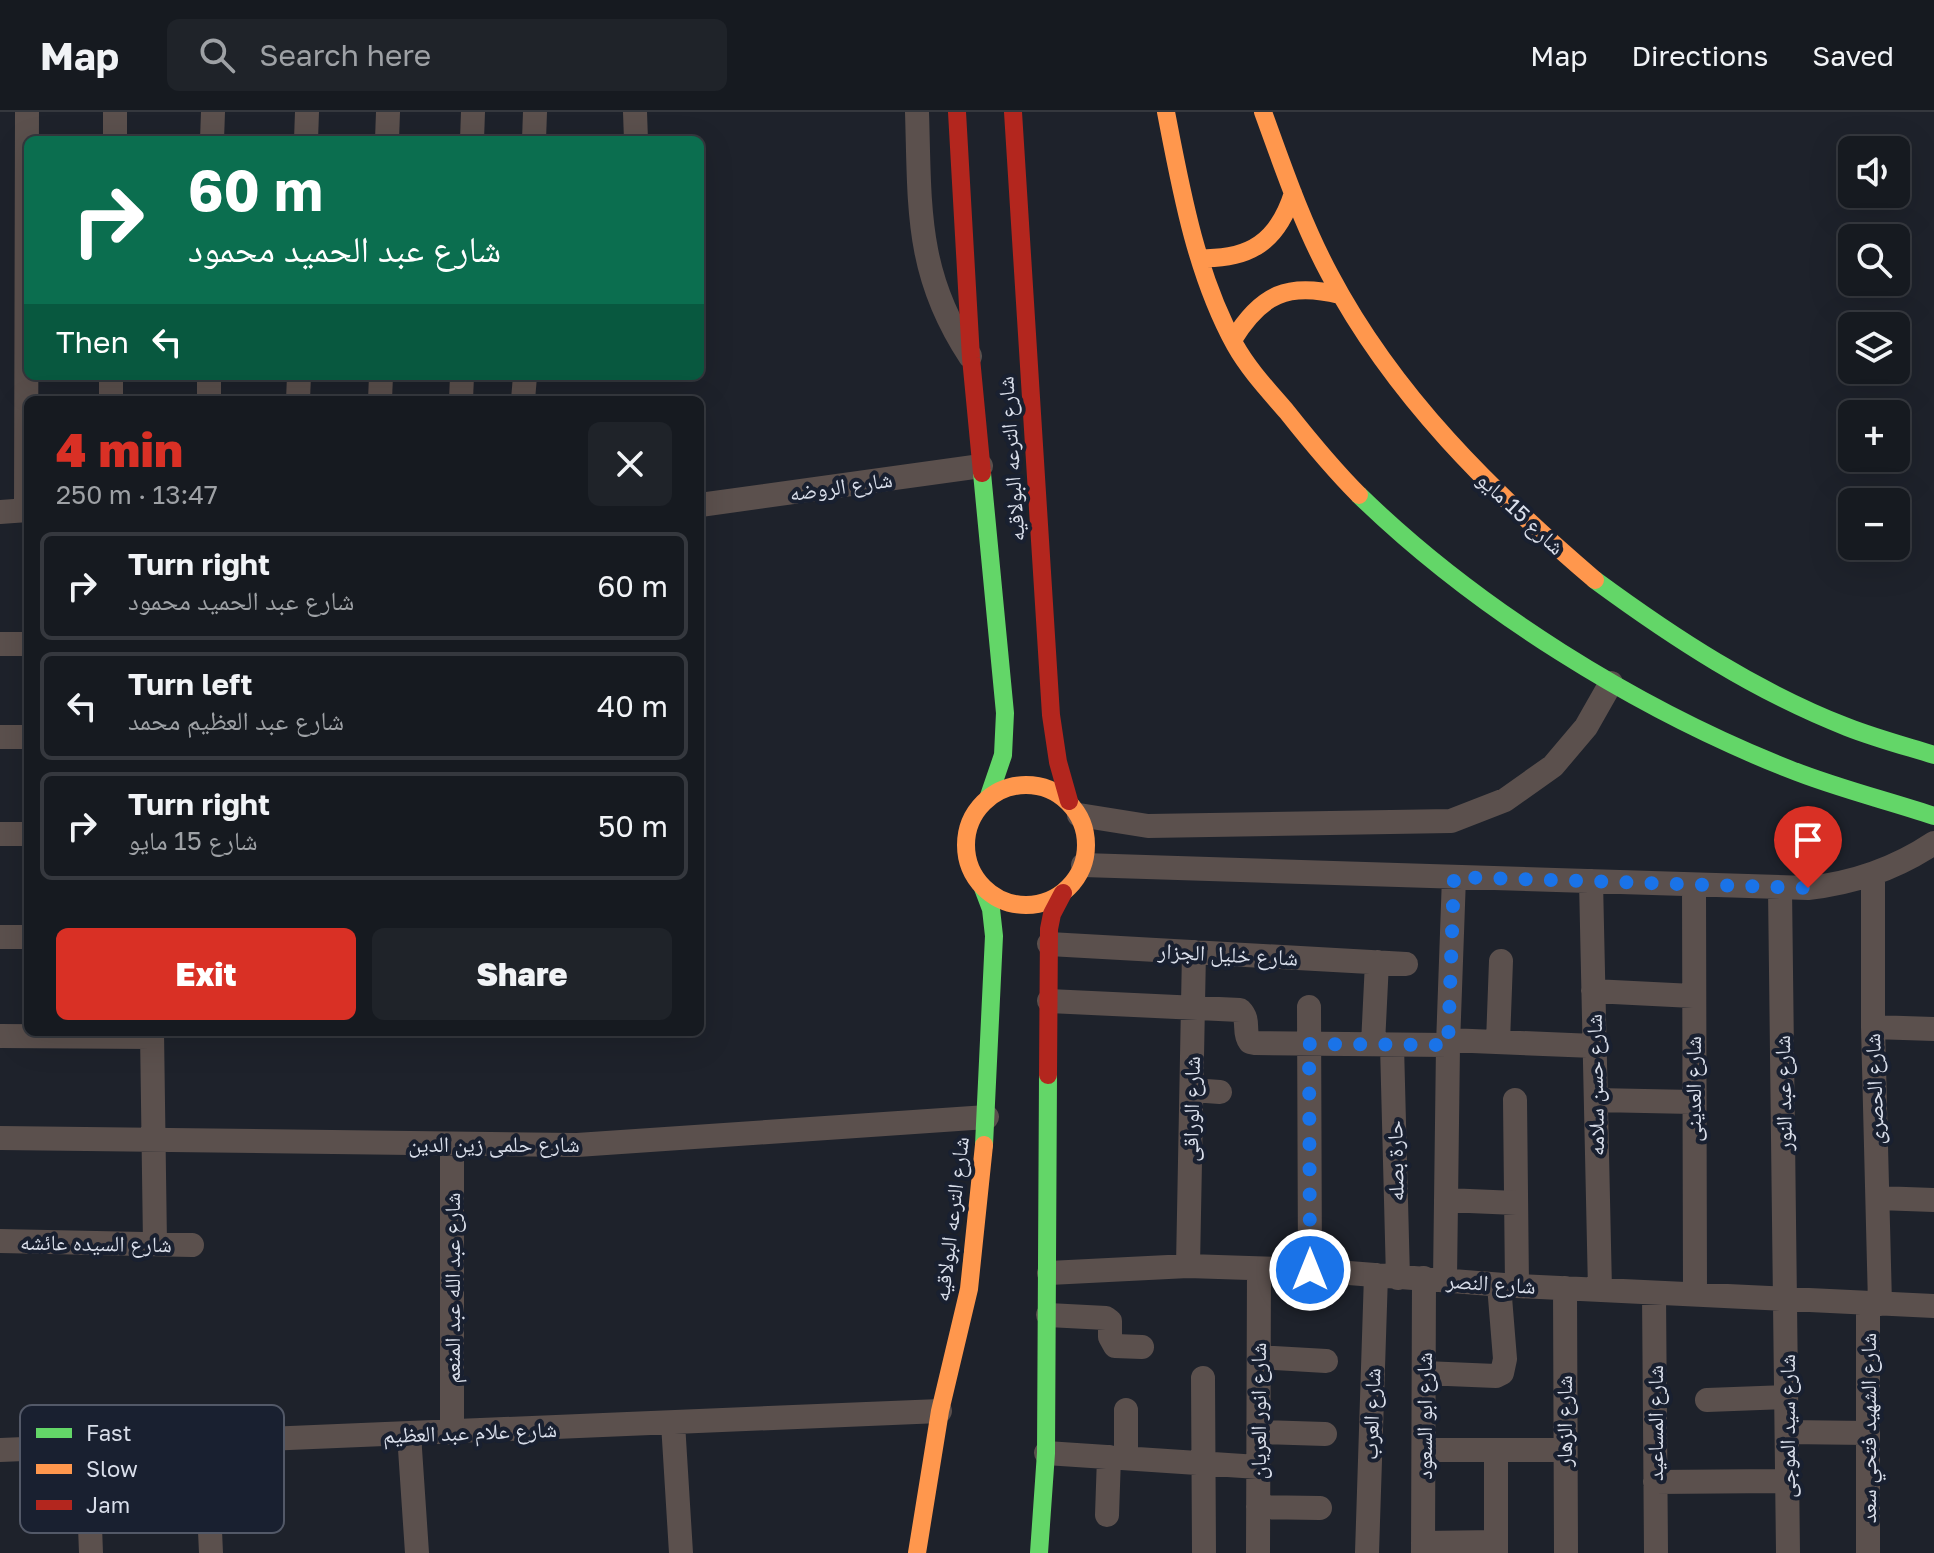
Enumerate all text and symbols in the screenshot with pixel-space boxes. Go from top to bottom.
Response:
search box [167,19,727,91]
text: Map [40,33,119,78]
icon: search [195,33,239,77]
text: Search here [259,37,431,73]
text: Map [1530,39,1587,72]
text: Directions [1631,39,1768,72]
text: Saved [1812,39,1894,72]
map controls [1838,136,1910,560]
button: sound [1838,136,1910,208]
text: 60 m [188,156,323,223]
icon: right [56,168,160,272]
button: search [1838,224,1910,296]
text: شارع عبد الحميد محمود [188,227,501,270]
button: layers [1838,312,1910,384]
icon: left [145,320,189,364]
text: Then [56,324,129,360]
street label: شارع الترعه البولاقيه [991,375,1031,543]
button: + [1838,400,1910,472]
text: 4 min [56,420,183,478]
button: close [588,422,672,506]
street label: شارع الروضه [788,465,894,507]
street label: شارع 15 مايو [1471,465,1571,561]
text: 250 m · 13:47 [56,479,218,510]
button: − [1838,488,1910,560]
text: Turn right [128,546,270,582]
icon: right [60,564,104,608]
text: 60 m [597,568,668,604]
text: شارع عبد الحميد محمود [128,585,354,616]
text: Turn left [128,666,253,702]
icon: left [60,684,104,728]
text: 40 m [597,688,668,724]
text: شارع عبد العظيم محمد [128,705,344,736]
text: Turn right [128,786,270,822]
icon: right [60,804,104,848]
pin [1774,806,1842,888]
text: 50 m [598,808,668,844]
icon: arrive [1786,818,1830,862]
text: شارع 15 مايو [128,825,258,856]
button: Exit [56,928,356,1020]
button: Share [372,928,672,1020]
street label: شارع خليل الجزار [1156,936,1299,972]
street label: شارع حسن سلامه [1580,1014,1610,1156]
street label: شارع الحصرى [1858,1033,1890,1145]
street label: شارع عبد النور [1768,1035,1798,1152]
street label: شارع العدينى [1679,1036,1707,1142]
street label: شارع الوراقى [1176,1056,1206,1162]
street label: حارة بصله [1380,1120,1409,1202]
street label: شارع حلمى زين الدين [408,1130,580,1158]
street label: شارع الترعه البولاقيه [927,1135,975,1303]
street label: شارع عبد الله عبد المنعم [438,1192,467,1384]
street label: شارع السيده عائشه [20,1228,172,1258]
position arrow [1268,1228,1352,1312]
street label: شارع النصر [1444,1266,1537,1300]
street label: شارع الشهيد فتحي سعد [1854,1333,1886,1523]
street label: شارع انور العريان [1244,1343,1272,1479]
street label: شارع ابو السعود [1410,1352,1438,1480]
street label: شارع سيد الموجى [1773,1354,1801,1498]
street label: شارع المساعيد [1641,1365,1669,1481]
street label: شارع العرب [1355,1367,1387,1461]
street label: شارع الزهار [1550,1375,1578,1468]
legend [20,1405,284,1533]
street label: شارع علام عبد العظيم [383,1415,557,1450]
text: Fast [86,1419,132,1446]
text: Slow [86,1455,138,1482]
text: Jam [86,1491,130,1518]

